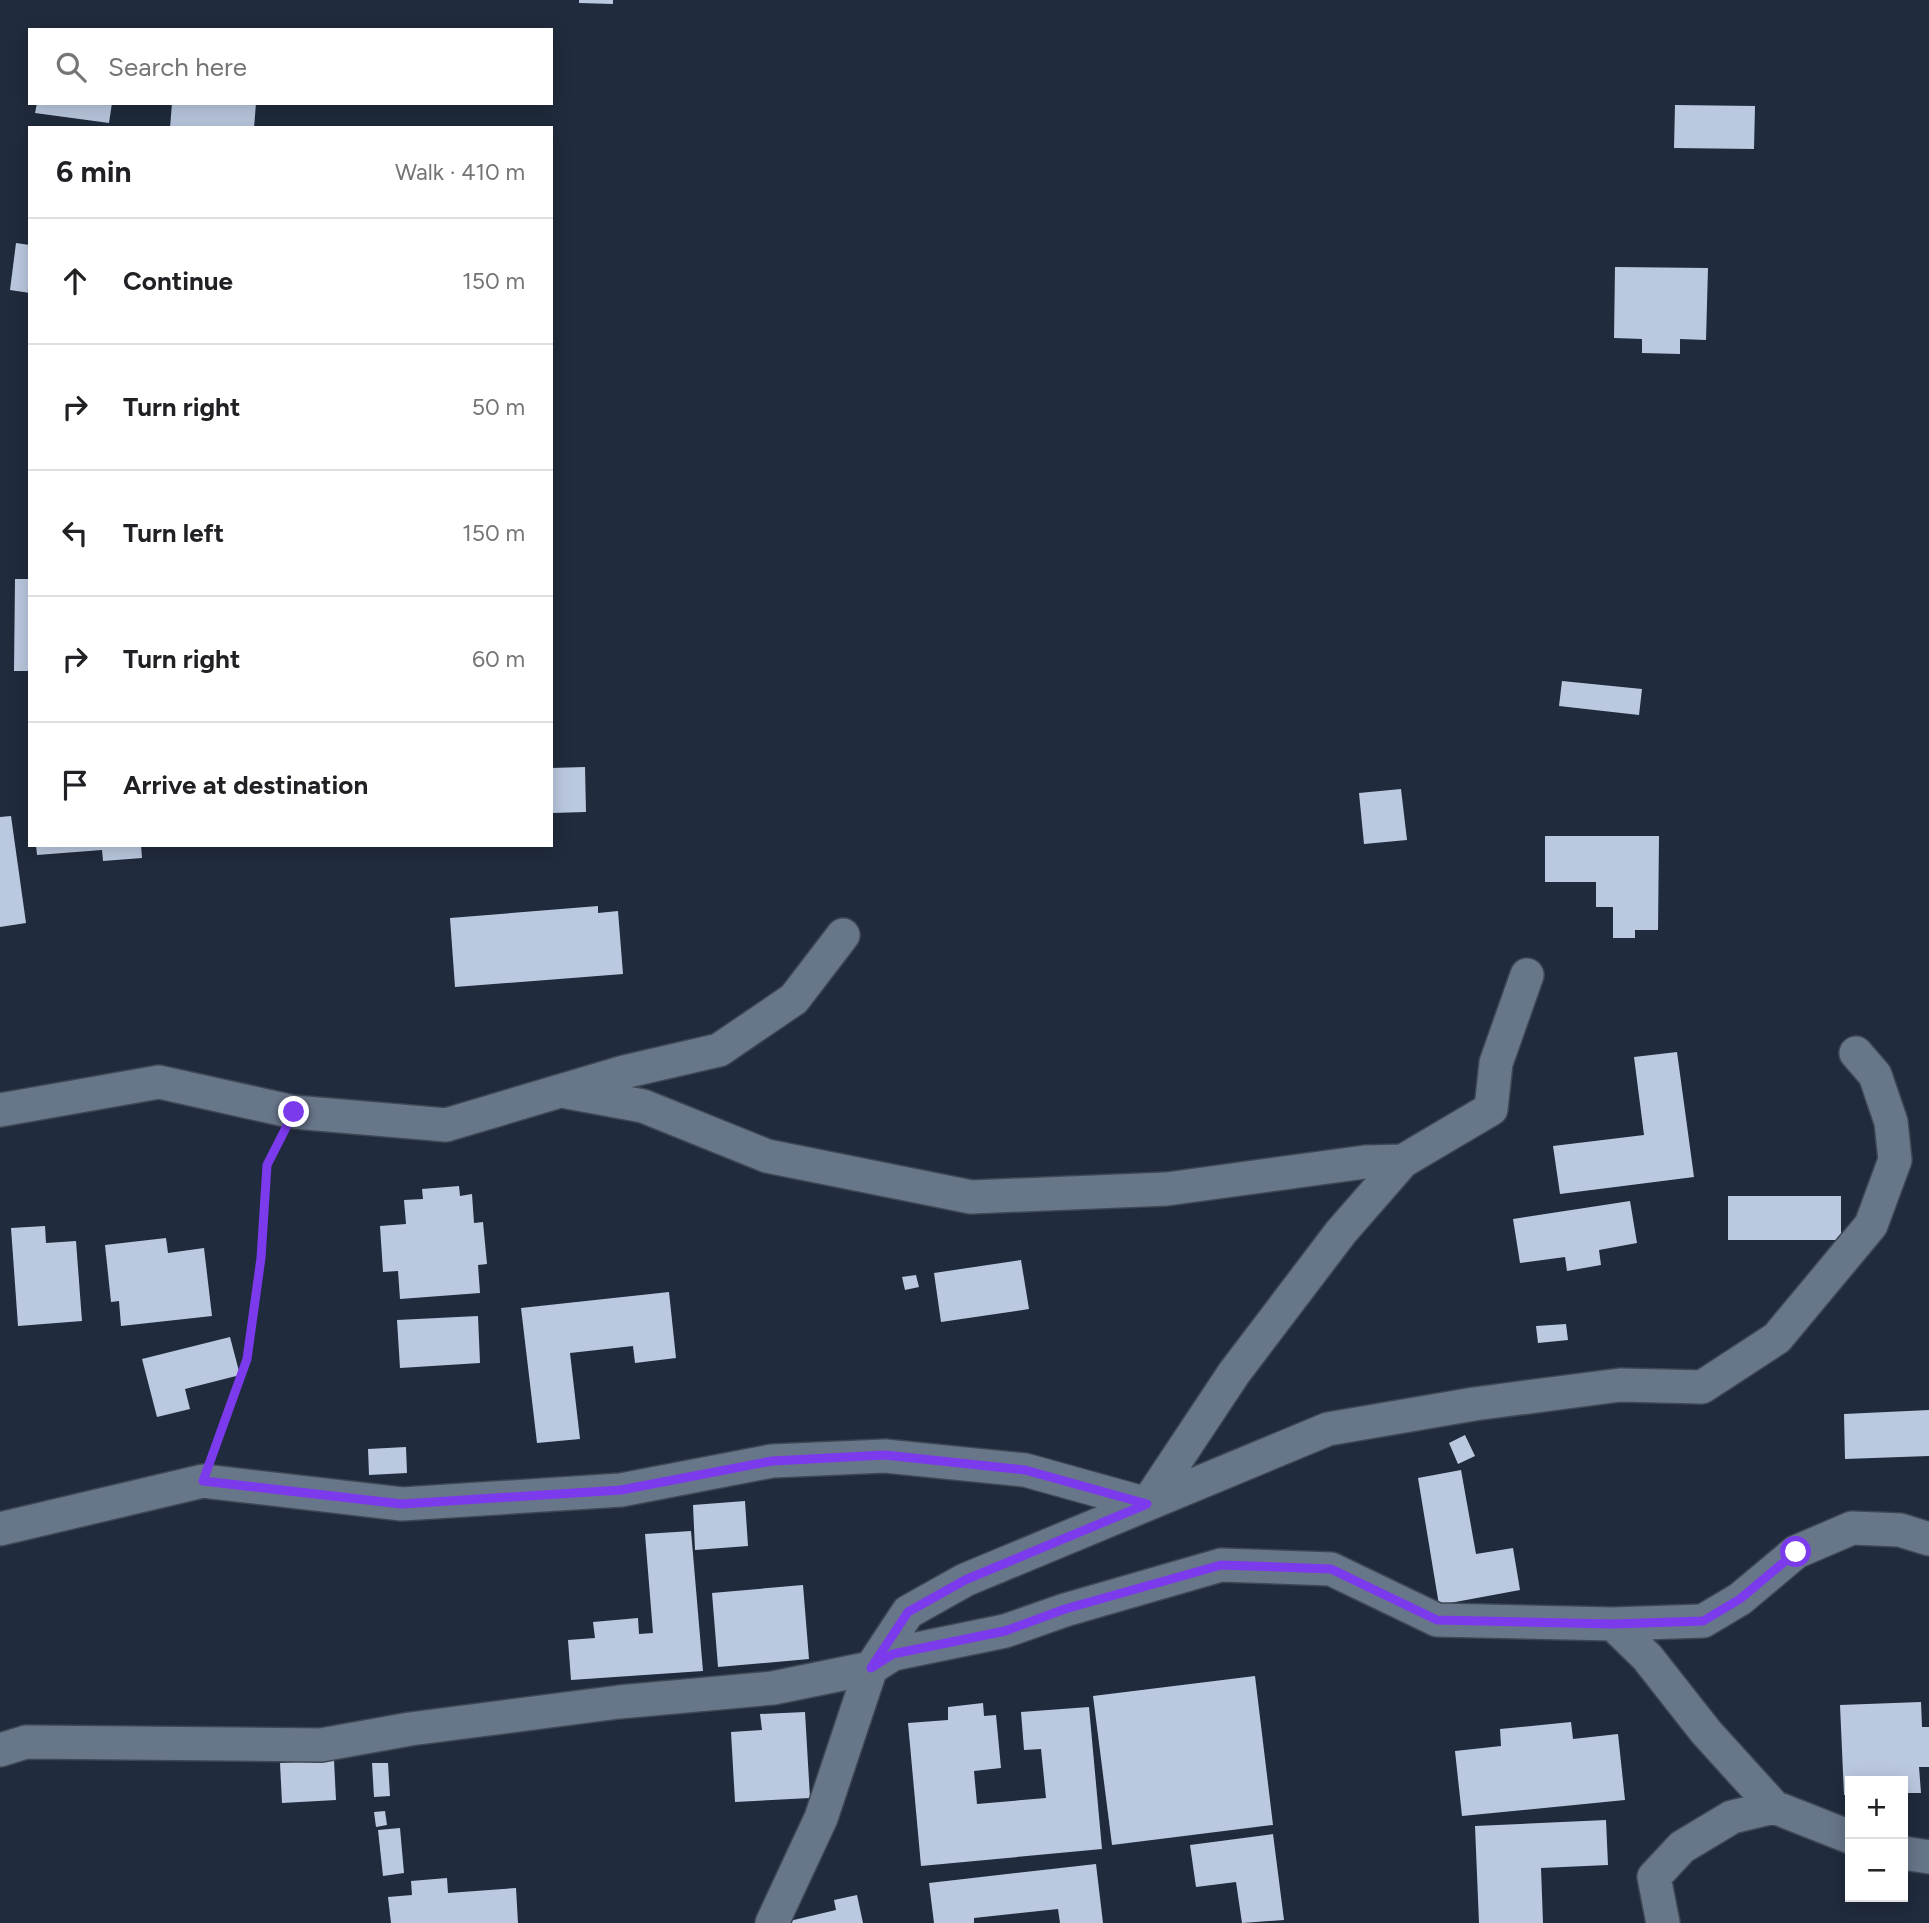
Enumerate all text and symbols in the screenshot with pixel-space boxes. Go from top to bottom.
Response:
search box [28,28,553,105]
icon: search [52,48,90,86]
text: Search here [108,51,247,83]
text: 6 min [56,153,132,190]
text: Walk · 410 m [395,158,525,186]
icon: ahead [56,262,94,300]
text: Continue [123,265,233,297]
text: 150 m [462,267,525,295]
icon: right [56,388,94,426]
text: Turn right [123,391,240,423]
text: 50 m [472,393,525,421]
icon: left [56,514,94,552]
text: Turn left [123,517,224,549]
text: 150 m [462,519,525,547]
icon: right [56,640,94,678]
text: Turn right [123,643,240,675]
text: 60 m [472,645,525,673]
icon: arrive [56,766,94,804]
text: Arrive at destination [123,769,368,801]
route end [278,1096,309,1127]
route start [1780,1536,1811,1567]
map controls [1845,1776,1908,1902]
button: + [1845,1776,1908,1839]
button: − [1845,1839,1908,1902]

